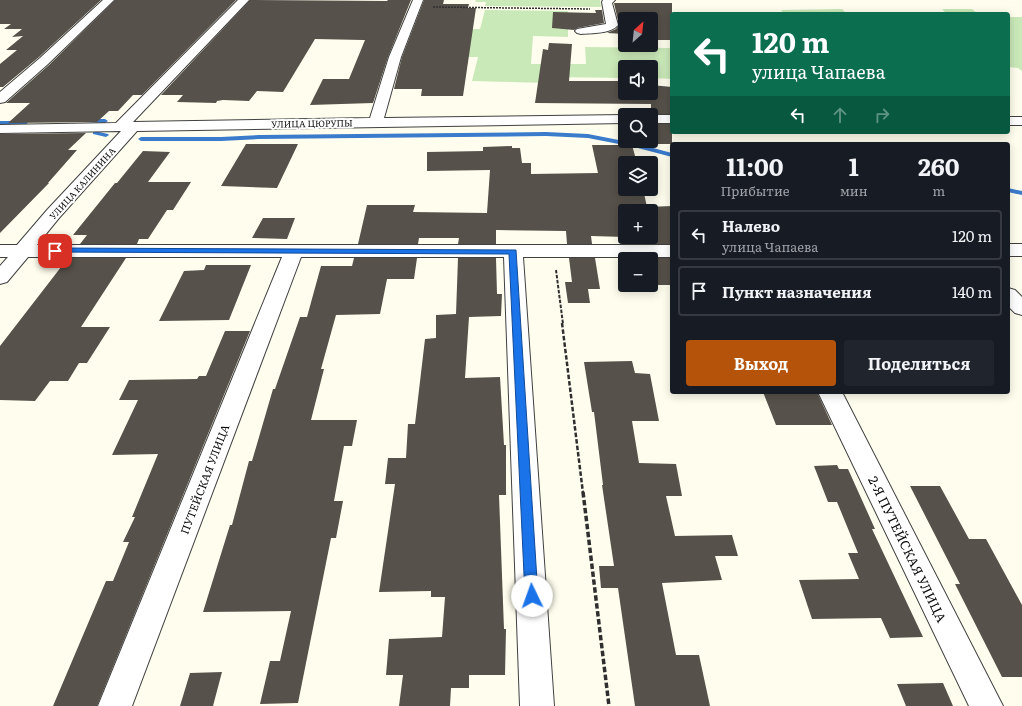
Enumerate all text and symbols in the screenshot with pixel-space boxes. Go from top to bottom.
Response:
north arrow [618,12,658,52]
map controls [618,12,658,292]
text: 120 m [752,20,829,62]
icon: left [686,28,738,80]
text: улица Чапаева [752,58,885,85]
button: sound [618,60,658,100]
icon: left [787,104,809,126]
icon: ahead [829,104,851,126]
icon: right [871,104,893,126]
button: search [618,108,658,148]
street label: УЛИЦА ЦЮРУПЫ [271,115,353,131]
street label: УЛИЦА КАЛИНИНА [46,143,119,222]
text: 11:00 [726,148,784,183]
text: 1 [849,148,859,183]
text: 260 [918,148,960,183]
button: layers [618,156,658,196]
text: Прибытие [720,181,790,200]
text: мин [840,181,868,200]
text: m [932,181,945,200]
button: + [618,204,658,244]
text: Налево [722,214,780,237]
icon: left [688,224,710,246]
text: 120 m [952,224,992,247]
pin [38,234,72,268]
text: улица Чапаева [722,237,818,256]
icon: arrive [44,240,66,262]
button: − [618,252,658,292]
icon: arrive [688,280,710,302]
text: Пункт назначения [722,280,872,303]
text: 140 m [952,280,992,303]
button: Выход [686,340,836,386]
button: Поделиться [844,340,994,386]
street label: ПУТЕЙСКАЯ УЛИЦА [176,422,232,536]
street label: 2-Я ПУТЕЙСКАЯ УЛИЦА [864,473,952,626]
position arrow [511,575,553,617]

